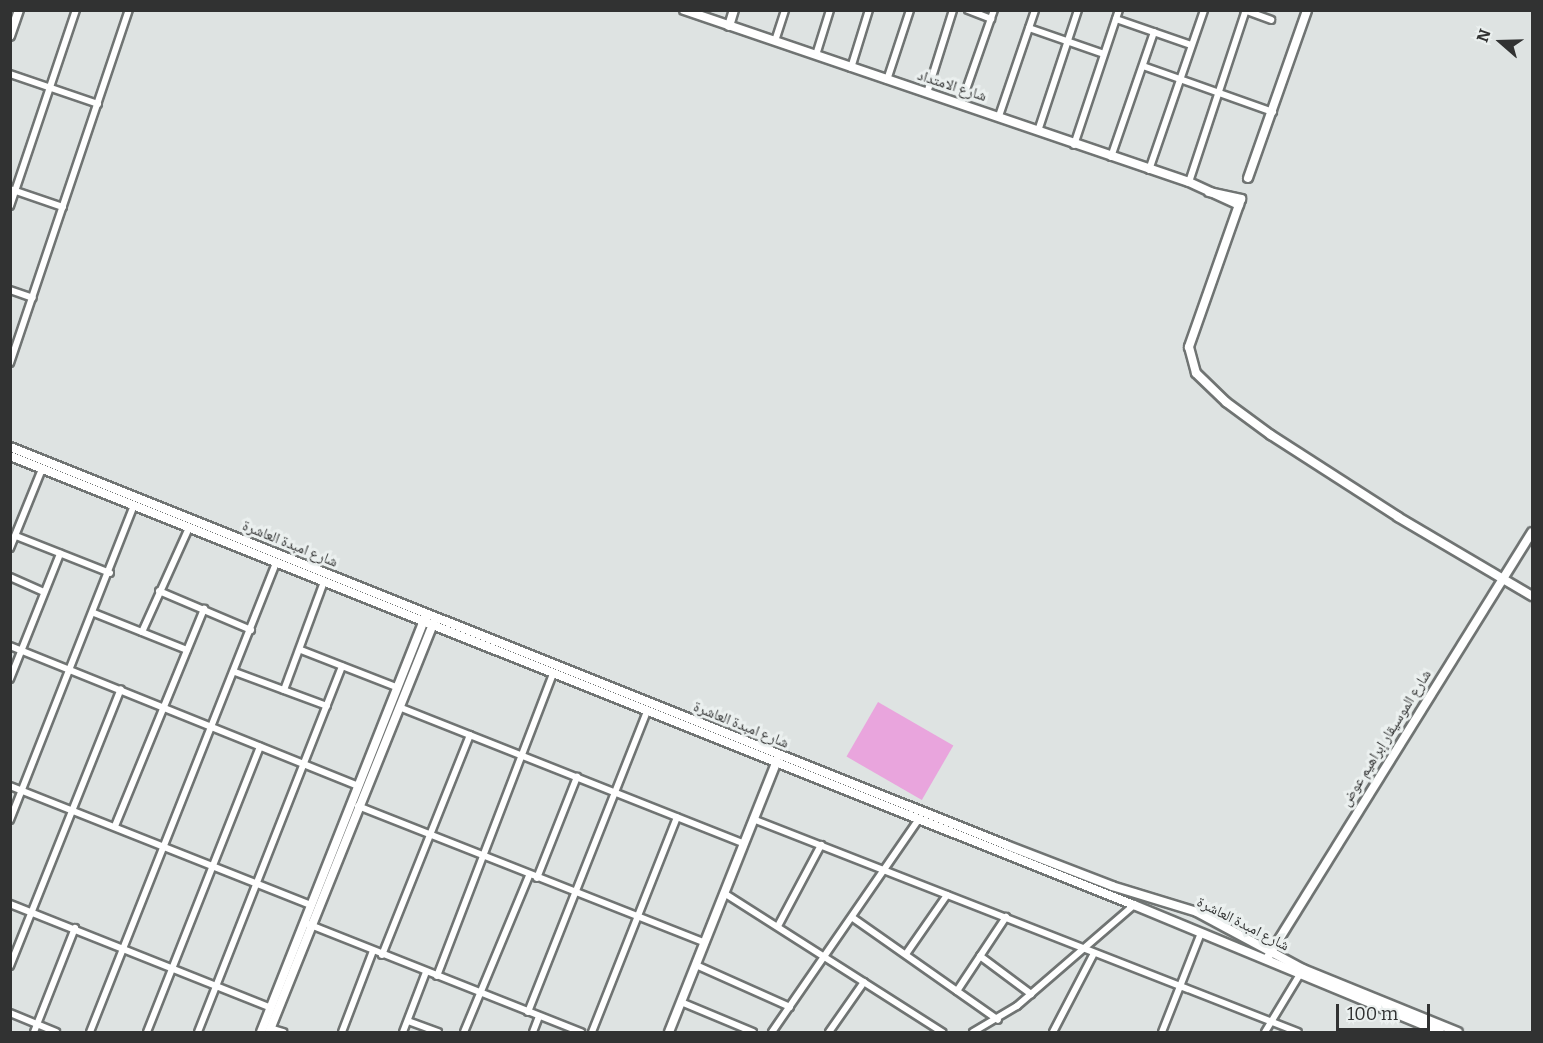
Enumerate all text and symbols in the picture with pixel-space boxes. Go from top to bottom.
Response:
north arrow [1471,12,1531,72]
text: N [1473,27,1495,45]
street label: شارع الامتداد [915,66,989,106]
street label: شارع امبدة العاشرة [240,517,340,571]
street label: شارع الموسيقار إبراهيم عوض [1337,666,1435,810]
street label: شارع امبدة العاشرة [691,698,791,752]
street label: شارع امبدة العاشرة [1194,893,1292,955]
scale bar [1339,992,1434,1030]
text: 100 m [1347,1003,1398,1025]

